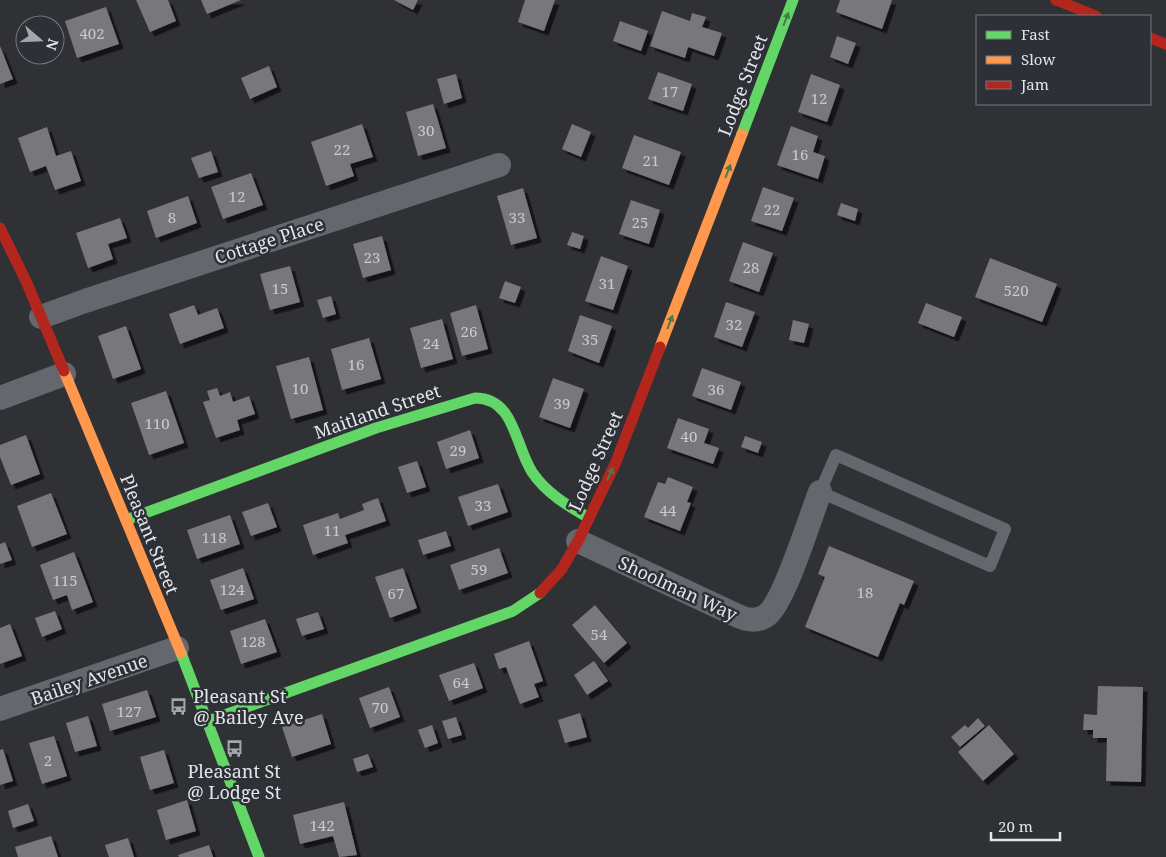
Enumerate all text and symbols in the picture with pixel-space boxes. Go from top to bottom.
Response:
one-way arrow [782,11,790,26]
north arrow [15,15,65,65]
legend [976,15,1151,105]
house number: 402 [79,23,105,43]
text: Fast [1021,24,1050,44]
street label: Lodge Street [712,31,772,139]
text: N [42,36,64,53]
text: Slow [1021,49,1055,69]
text: Jam [1020,74,1049,94]
house number: 17 [662,81,678,101]
house number: 12 [811,88,827,108]
house number: 30 [418,120,434,140]
house number: 22 [334,139,350,159]
house number: 16 [792,144,808,164]
house number: 21 [643,150,659,170]
one-way arrow [725,163,732,178]
house number: 12 [229,186,245,206]
house number: 22 [764,199,780,219]
house number: 8 [168,207,176,227]
house number: 33 [509,207,525,227]
street label: Cottage Place [211,211,327,269]
house number: 25 [632,212,648,232]
house number: 23 [364,247,380,267]
house number: 28 [743,257,759,277]
house number: 31 [599,273,615,293]
house number: 15 [272,278,288,298]
house number: 520 [1003,280,1029,300]
house number: 32 [726,314,742,334]
one-way arrow [667,315,674,330]
house number: 26 [461,321,477,341]
house number: 35 [582,329,598,349]
house number: 24 [423,333,440,353]
house number: 16 [348,354,364,374]
house number: 10 [292,378,308,398]
street label: Maitland Street [311,378,443,444]
house number: 36 [708,379,724,399]
house number: 39 [554,393,570,413]
street label: Lodge Street [562,407,628,515]
house number: 110 [144,413,170,433]
house number: 40 [681,426,697,446]
house number: 29 [450,440,466,460]
one-way arrow [606,466,614,481]
street label: Pleasant Street [115,470,185,598]
house number: 33 [475,495,491,515]
house number: 44 [660,500,677,520]
house number: 11 [324,520,340,540]
house number: 118 [201,527,227,547]
street label: Shoolman Way [615,550,742,626]
house number: 59 [471,559,487,579]
house number: 115 [52,570,78,590]
house number: 124 [219,579,245,599]
house number: 18 [857,582,873,602]
house number: 67 [388,583,404,603]
house number: 54 [591,624,608,644]
house number: 128 [240,631,266,651]
street label: Bailey Avenue [27,648,151,710]
house number: 64 [453,672,470,692]
place label: Pleasant St @ Bailey Ave [193,684,304,729]
bus stop icon: Pleasant St @ Bailey Ave [169,696,189,716]
house number: 70 [372,697,388,717]
house number: 127 [116,701,142,721]
bus stop icon: Pleasant St @ Lodge St [224,738,244,758]
house number: 2 [44,750,52,770]
place label: Pleasant St @ Lodge St [187,759,281,804]
scale bar [991,810,1060,842]
house number: 142 [309,815,335,835]
text: 20 m [998,816,1033,836]

